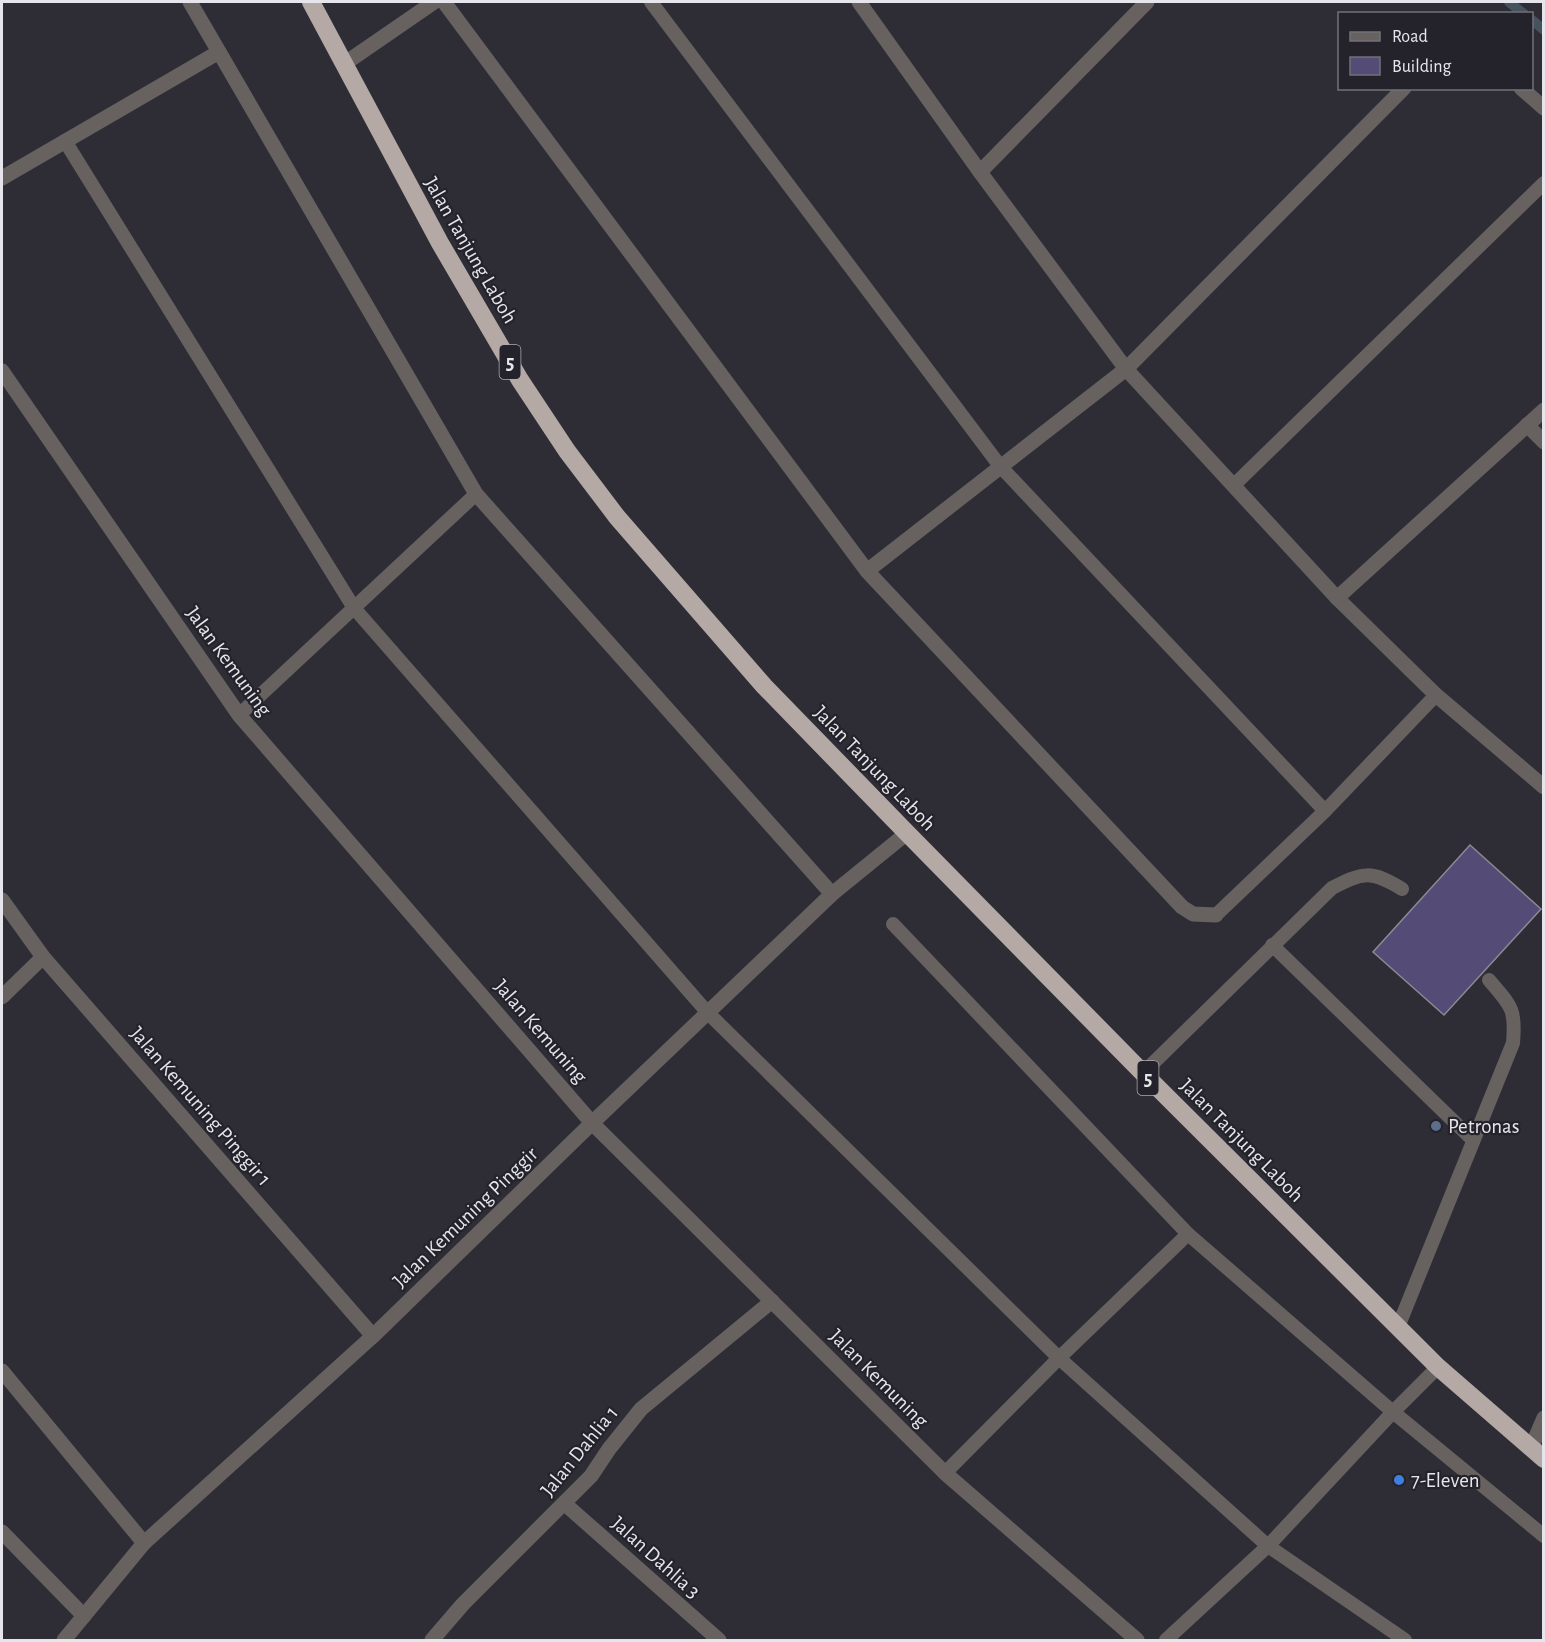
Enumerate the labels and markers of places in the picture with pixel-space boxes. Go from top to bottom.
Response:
place label: Petronas [1448,1116,1520,1137]
marker: Petronas [1429,1119,1443,1133]
place label: 7-Eleven [1411,1470,1480,1491]
marker: 7-Eleven [1392,1473,1406,1487]

